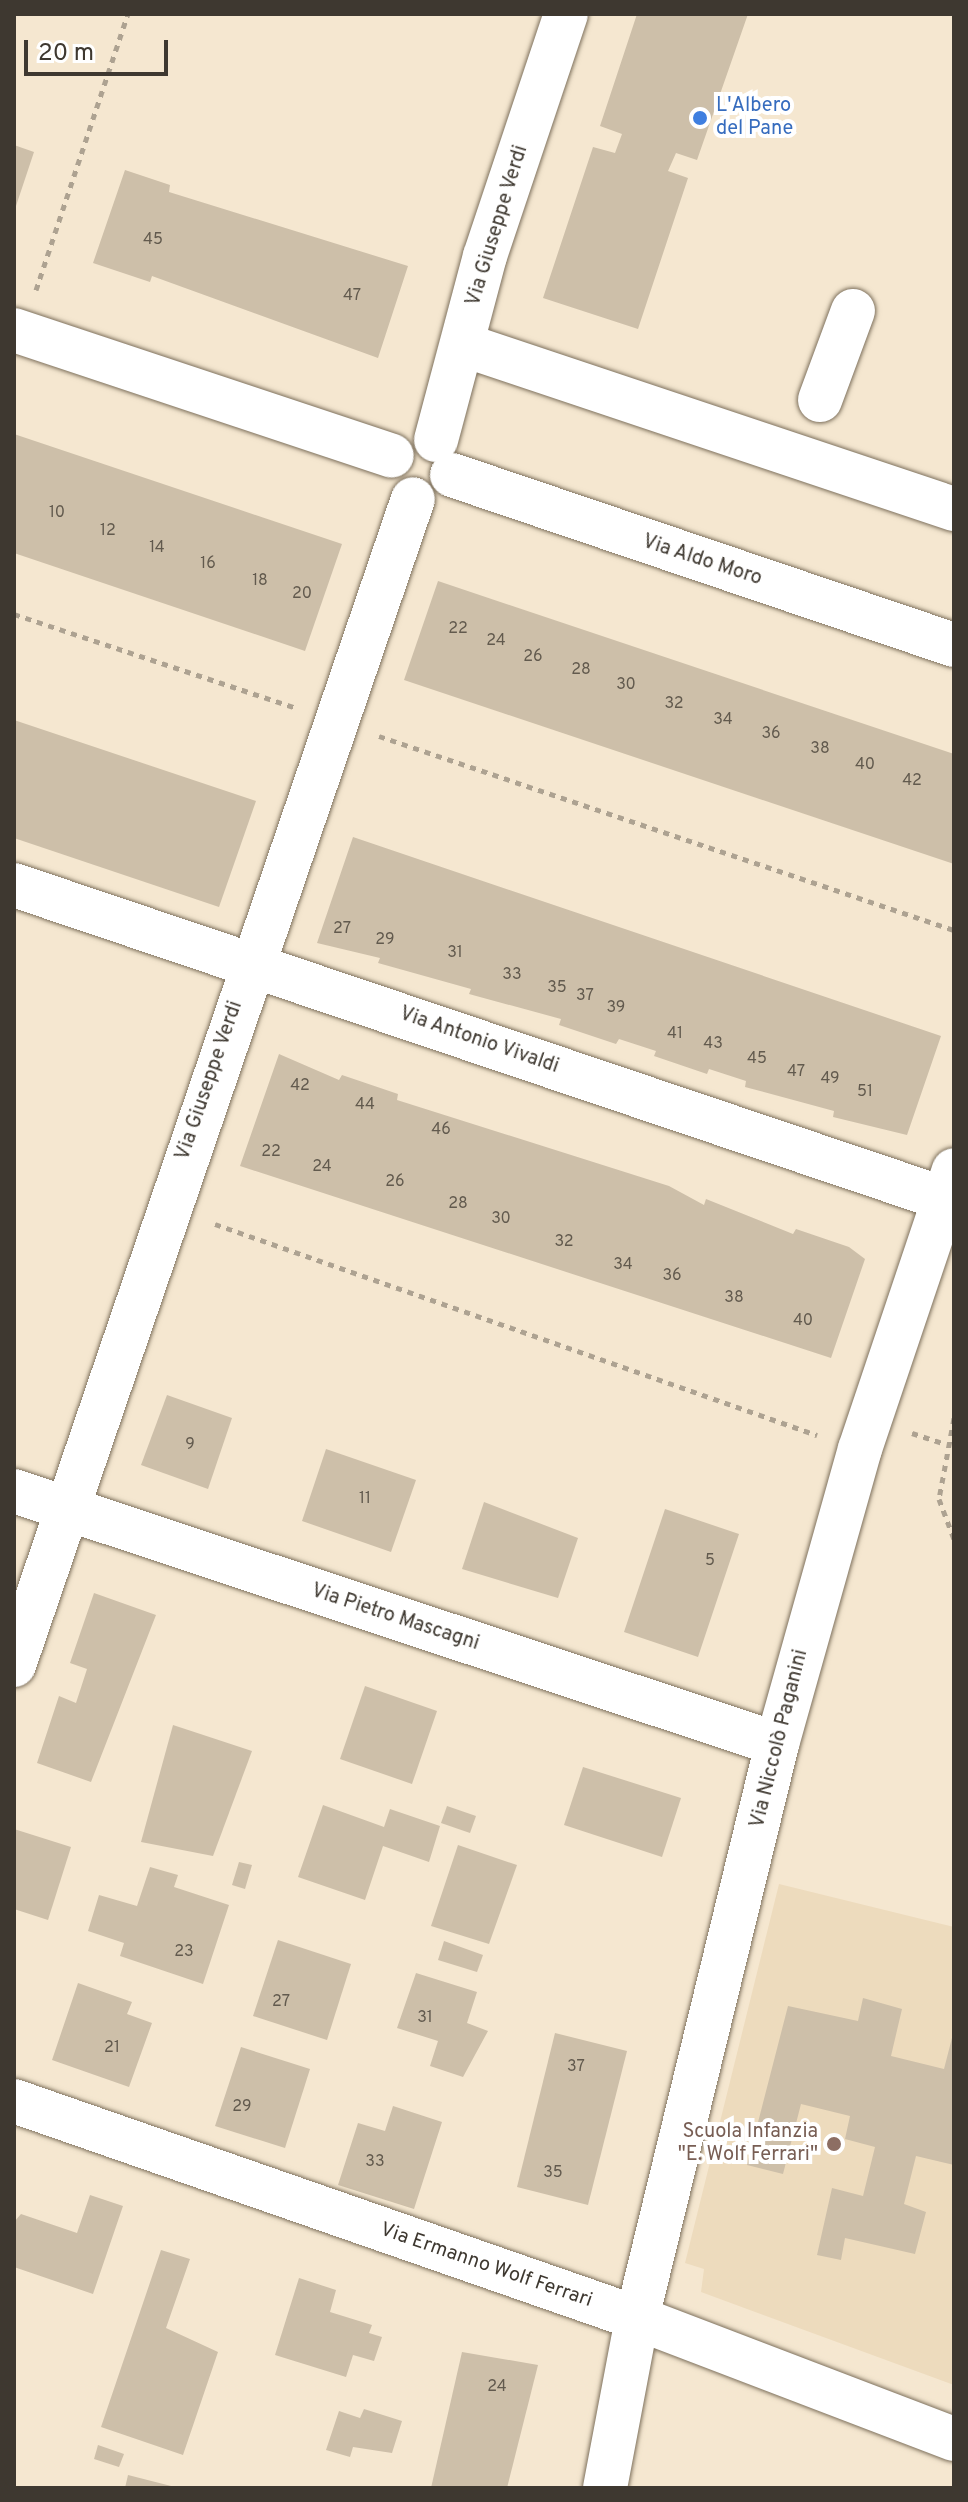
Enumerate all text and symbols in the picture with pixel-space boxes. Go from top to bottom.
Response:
scale bar [28,24,172,74]
text: 20 m [38,39,94,69]
place label: L'Albero del Pane [716,94,793,141]
marker: L'Albero del Pane [691,109,709,127]
street label: Via Giuseppe Verdi [462,142,534,310]
house number: 45 [143,230,163,250]
house number: 47 [343,286,361,306]
house number: 10 [49,503,65,523]
house number: 12 [100,521,116,541]
street label: Via Aldo Moro [639,530,765,592]
house number: 14 [149,538,165,558]
house number: 16 [200,554,216,574]
house number: 18 [252,571,268,591]
house number: 20 [292,584,312,604]
house number: 22 [448,619,468,639]
house number: 24 [486,631,506,651]
house number: 26 [523,647,543,667]
house number: 28 [571,660,591,680]
house number: 30 [616,675,636,695]
house number: 32 [664,694,684,714]
house number: 34 [713,710,733,730]
house number: 36 [761,724,781,744]
house number: 38 [810,739,830,759]
house number: 40 [855,755,875,775]
house number: 42 [902,771,922,791]
house number: 27 [333,919,351,939]
house number: 29 [375,930,395,950]
house number: 31 [447,943,463,963]
house number: 33 [502,965,522,985]
house number: 35 [547,978,567,998]
house number: 37 [576,986,594,1006]
street label: Via Giuseppe Verdi [171,998,249,1164]
house number: 39 [607,998,625,1018]
street label: Via Antonio Vivaldi [395,1002,563,1080]
house number: 41 [667,1024,683,1044]
house number: 43 [703,1034,723,1054]
house number: 45 [747,1049,767,1069]
house number: 47 [787,1062,805,1082]
house number: 49 [820,1069,840,1089]
house number: 42 [290,1076,310,1096]
house number: 51 [857,1082,873,1102]
house number: 44 [355,1095,375,1115]
house number: 46 [431,1120,451,1140]
house number: 22 [261,1142,281,1162]
house number: 24 [312,1157,332,1177]
house number: 26 [385,1172,405,1192]
house number: 28 [448,1194,468,1214]
house number: 30 [491,1209,511,1229]
house number: 32 [554,1232,574,1252]
house number: 34 [613,1255,633,1275]
house number: 36 [662,1266,682,1286]
house number: 38 [724,1288,744,1308]
house number: 40 [793,1311,813,1331]
house number: 9 [185,1435,195,1455]
house number: 11 [359,1489,371,1509]
house number: 5 [705,1551,715,1571]
street label: Via Pietro Mascagni [308,1580,482,1656]
street label: Via Niccolò Paganini [746,1647,814,1831]
house number: 23 [174,1942,194,1962]
house number: 27 [272,1992,290,2012]
house number: 31 [417,2008,433,2028]
house number: 21 [104,2038,120,2058]
house number: 37 [567,2057,585,2077]
house number: 29 [232,2097,252,2117]
place label: Scuola Infanzia "E. Wolf Ferrari" [677,2120,818,2167]
marker: Scuola Infanzia "E. Wolf Ferrari" [825,2135,843,2153]
house number: 33 [365,2152,385,2172]
house number: 35 [543,2163,563,2183]
street label: Via Ermanno Wolf Ferrari [377,2218,595,2314]
house number: 24 [487,2377,507,2397]

